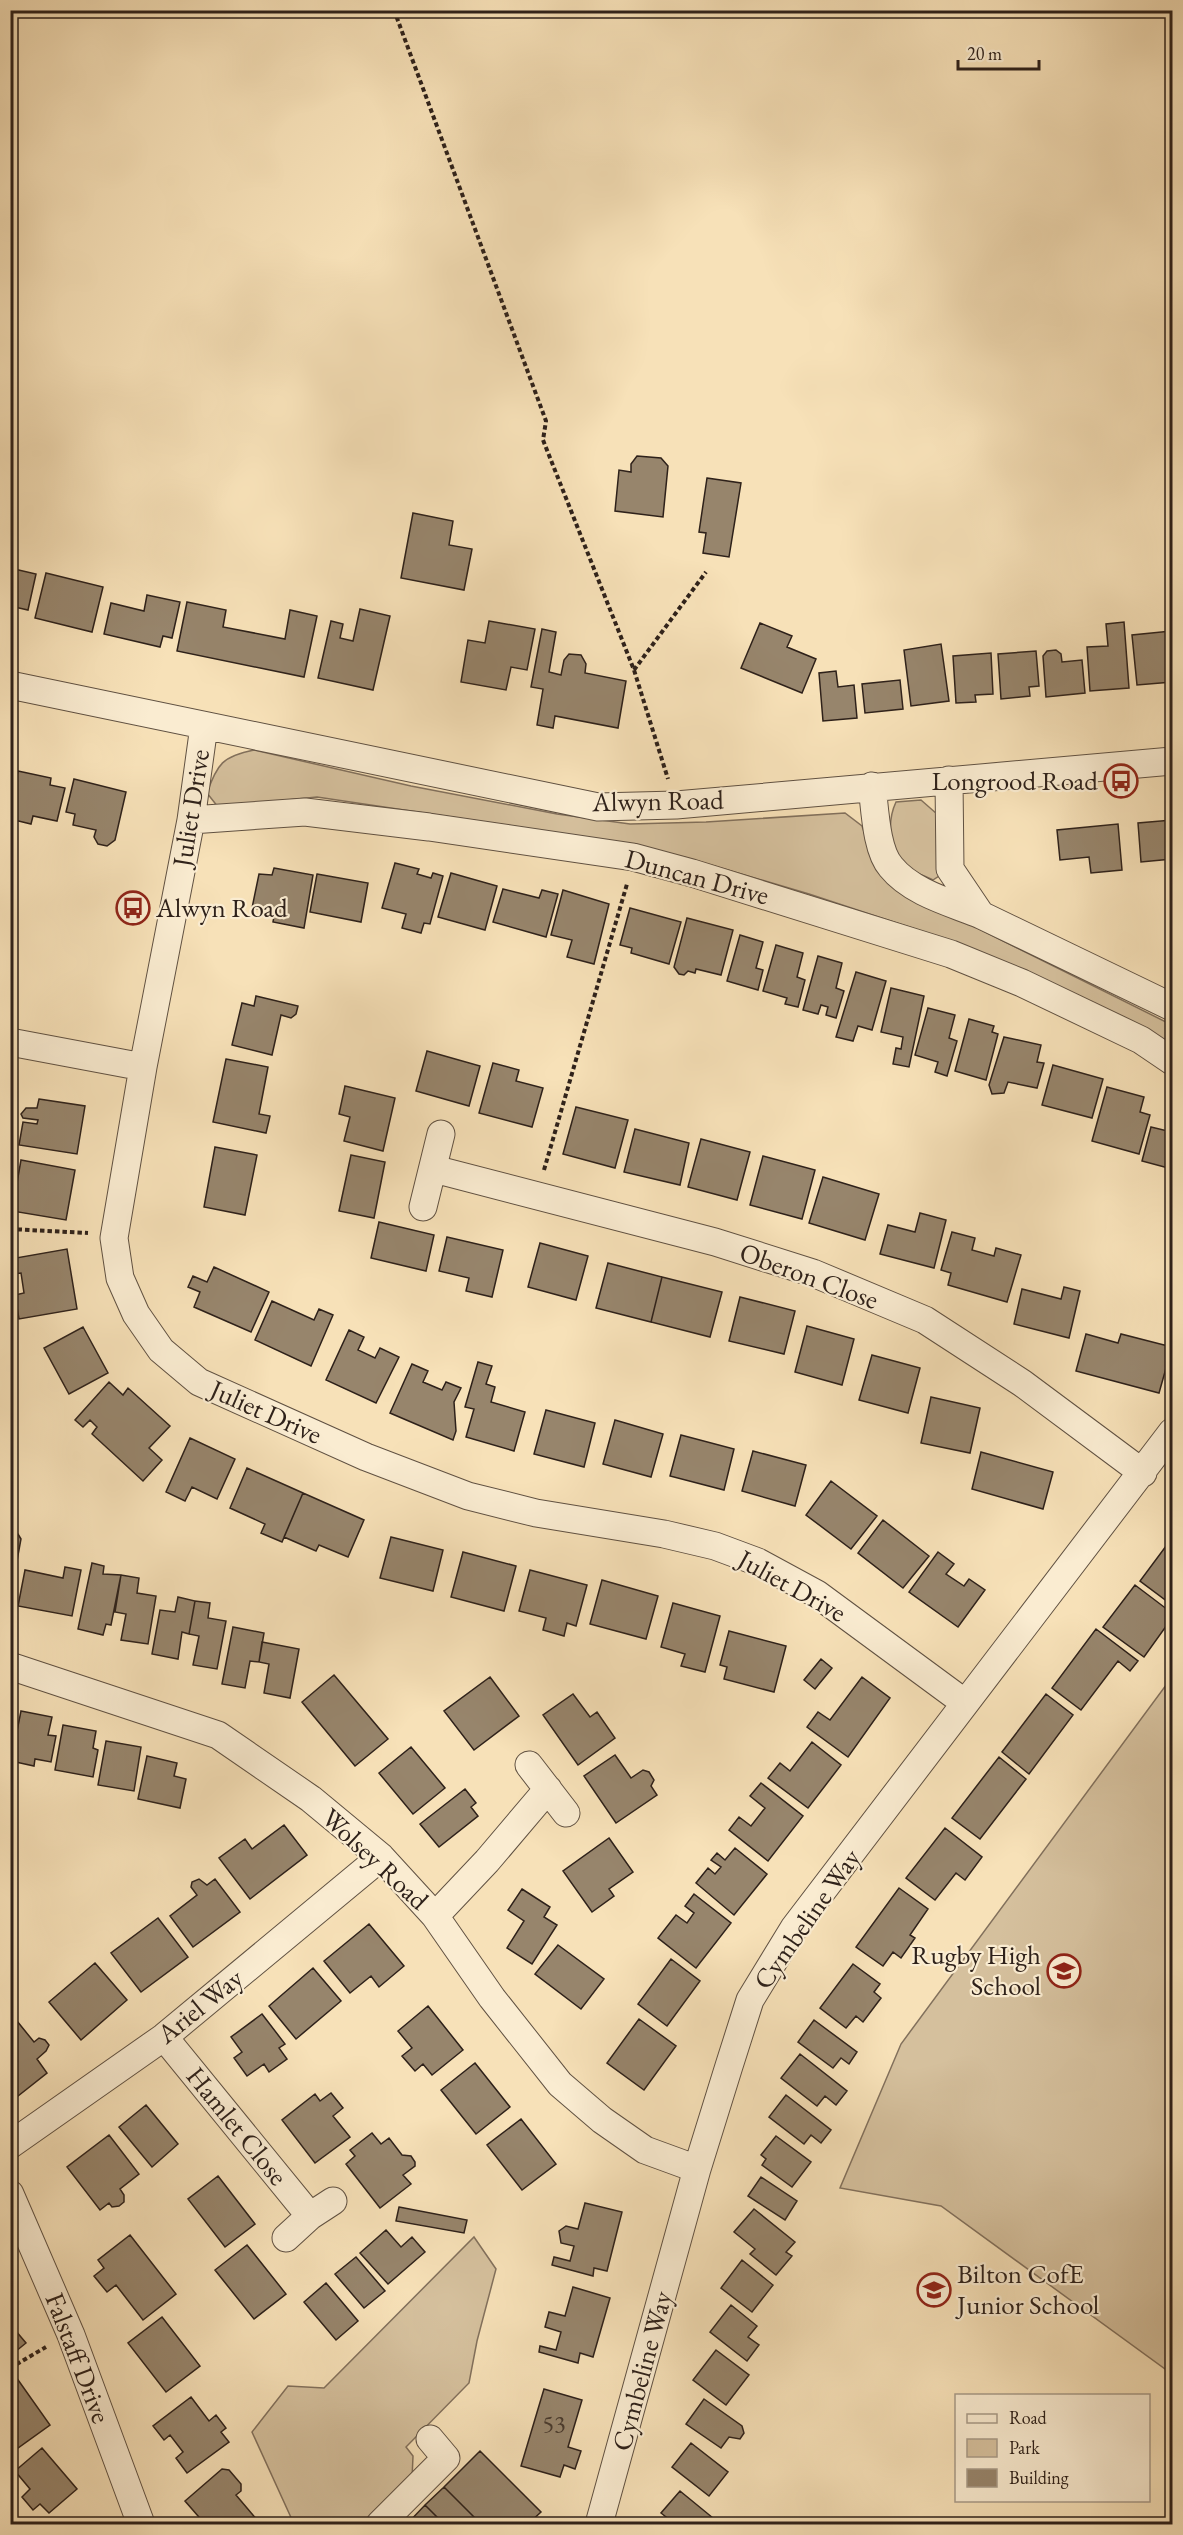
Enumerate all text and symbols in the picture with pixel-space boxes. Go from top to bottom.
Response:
scale bar [958,33,1039,71]
text: 20 m [967,42,1002,65]
street label: Juliet Drive [164,747,217,871]
place label: Longrood Road [932,763,1098,798]
bus stop icon: Longrood Road [1103,763,1139,799]
street label: Alwyn Road [591,782,724,819]
street label: Duncan Drive [621,841,773,913]
bus stop icon: Alwyn Road [115,890,151,926]
place label: Alwyn Road [155,890,288,925]
street label: Oberon Close [735,1234,883,1317]
street label: Juliet Drive [203,1371,327,1452]
street label: Juliet Drive [730,1541,853,1630]
street label: Wolsey Road [314,1800,437,1918]
street label: Cymbeline Way [745,1841,868,1996]
place label: Rugby High School [911,1937,1041,2003]
school or university icon: Rugby High School [1046,1953,1082,1989]
street label: Ariel Way [149,1960,250,2052]
street label: Hamlet Close [179,2059,296,2192]
place label: Bilton CofE Junior School [955,2256,1099,2322]
school or university icon: Bilton CofE Junior School [916,2272,952,2308]
street label: Cymbeline Way [603,2287,680,2455]
street label: Falstaff Drive [38,2288,119,2428]
legend [955,2394,1150,2502]
text: Road [1009,2406,1048,2429]
house number: 53 [542,2408,566,2439]
text: Park [1009,2436,1040,2459]
text: Building [1009,2466,1069,2489]

